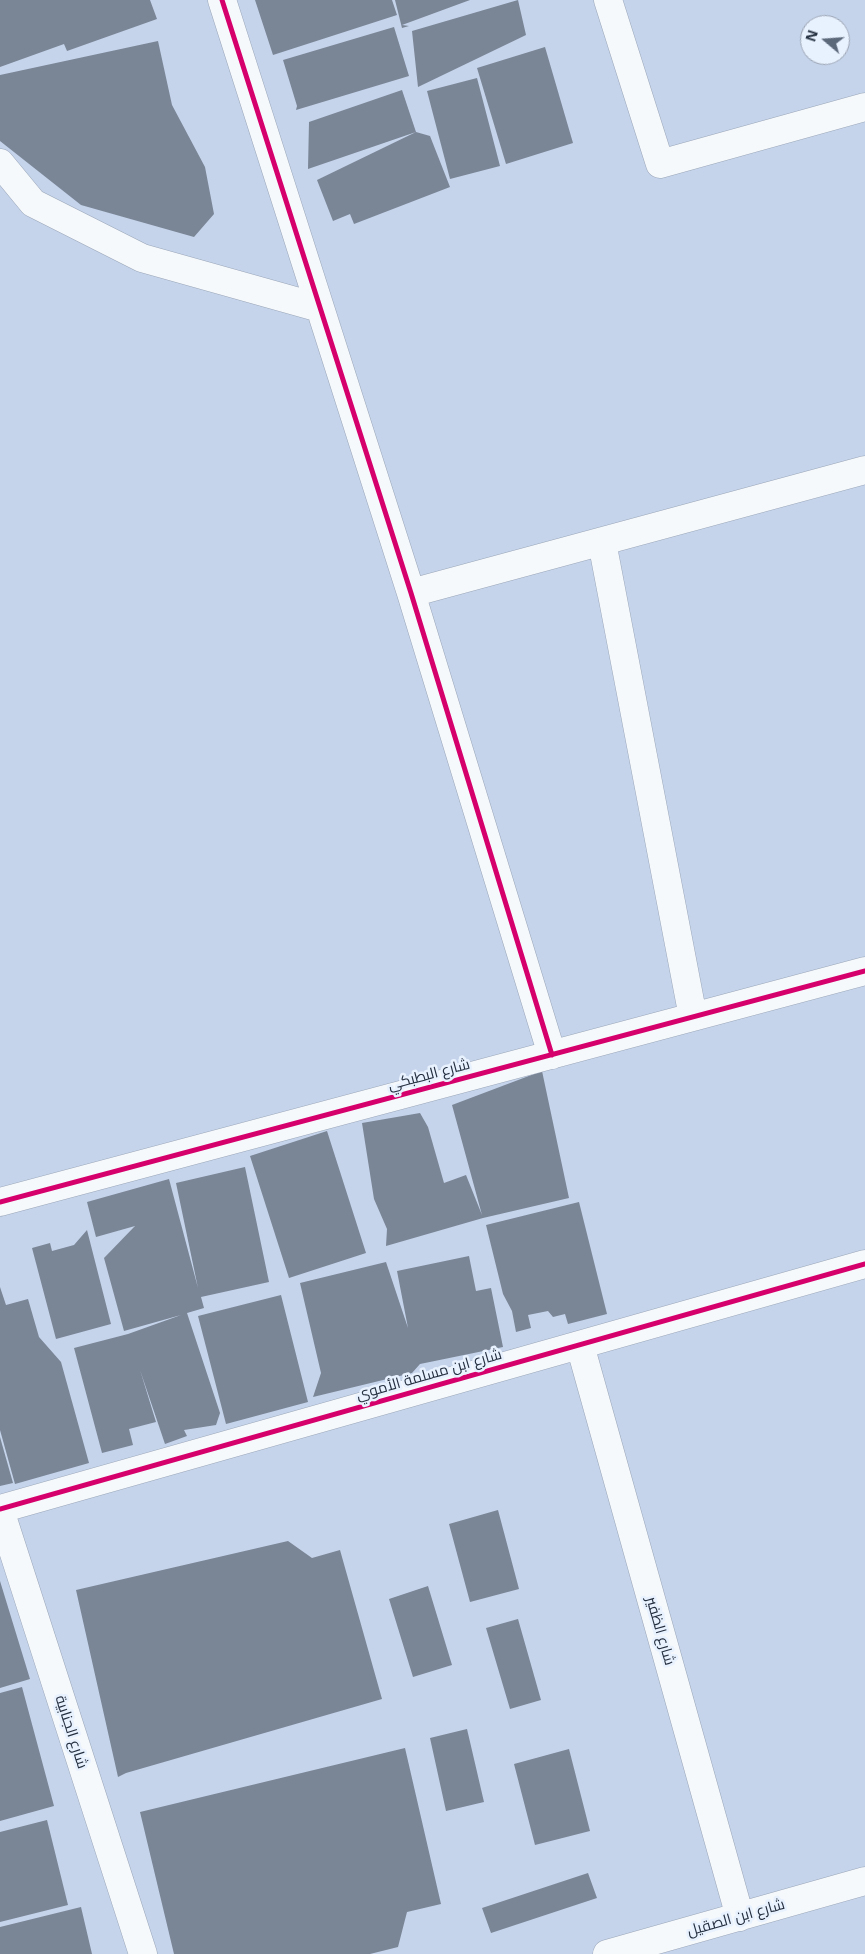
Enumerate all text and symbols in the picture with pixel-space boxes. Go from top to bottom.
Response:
north arrow [800,15,850,65]
text: N [800,27,822,44]
street label: شارع البطبكي [386,1055,472,1095]
street label: شارع ابن مسلمة الأموي [354,1346,504,1404]
street label: شارع الظفير [642,1594,678,1668]
street label: شارع الجنابية [51,1693,91,1771]
street label: شارع ابن الصقيل [685,1895,787,1941]

